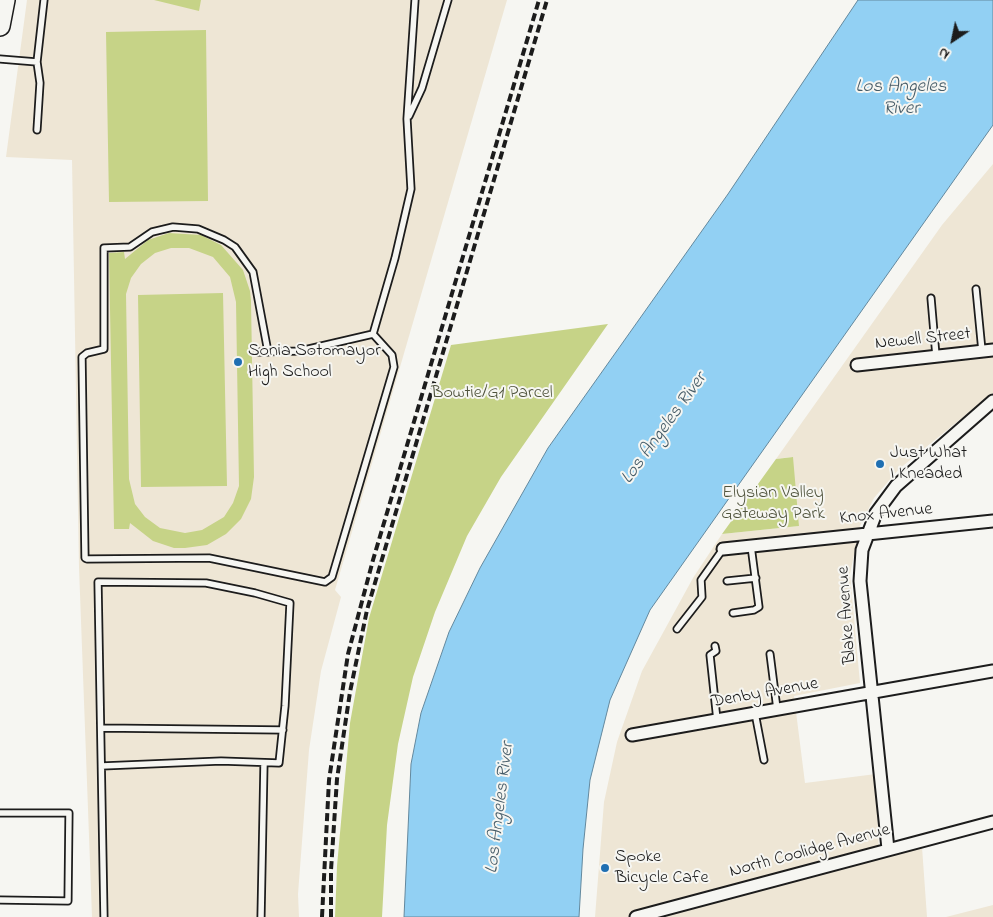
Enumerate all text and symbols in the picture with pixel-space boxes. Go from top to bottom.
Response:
north arrow [928,15,978,65]
text: N [935,42,954,64]
water label: Los Angeles River [856,77,946,121]
street label: Newell Street [874,324,972,356]
place label: Sonia Sotomayor High School [248,341,381,384]
marker: Sonia Sotomayor High School [232,356,244,368]
water label: Los Angeles River [617,369,713,489]
park label: Bowtie/G1 Parcel [431,383,553,405]
place label: Just What I Kneaded [890,443,967,486]
marker: Just What I Kneaded [874,458,886,470]
park label: Elysian Valley Gateway Park [721,483,825,526]
street label: Knox Avenue [838,499,934,531]
street label: Blake Avenue [834,565,862,665]
street label: Denby Avenue [710,674,820,714]
water label: Los Angeles River [482,741,520,875]
street label: North Coolidge Avenue [727,820,893,884]
place label: Spoke Bicycle Cafe [615,847,708,890]
marker: Spoke Bicycle Cafe [599,862,611,874]

